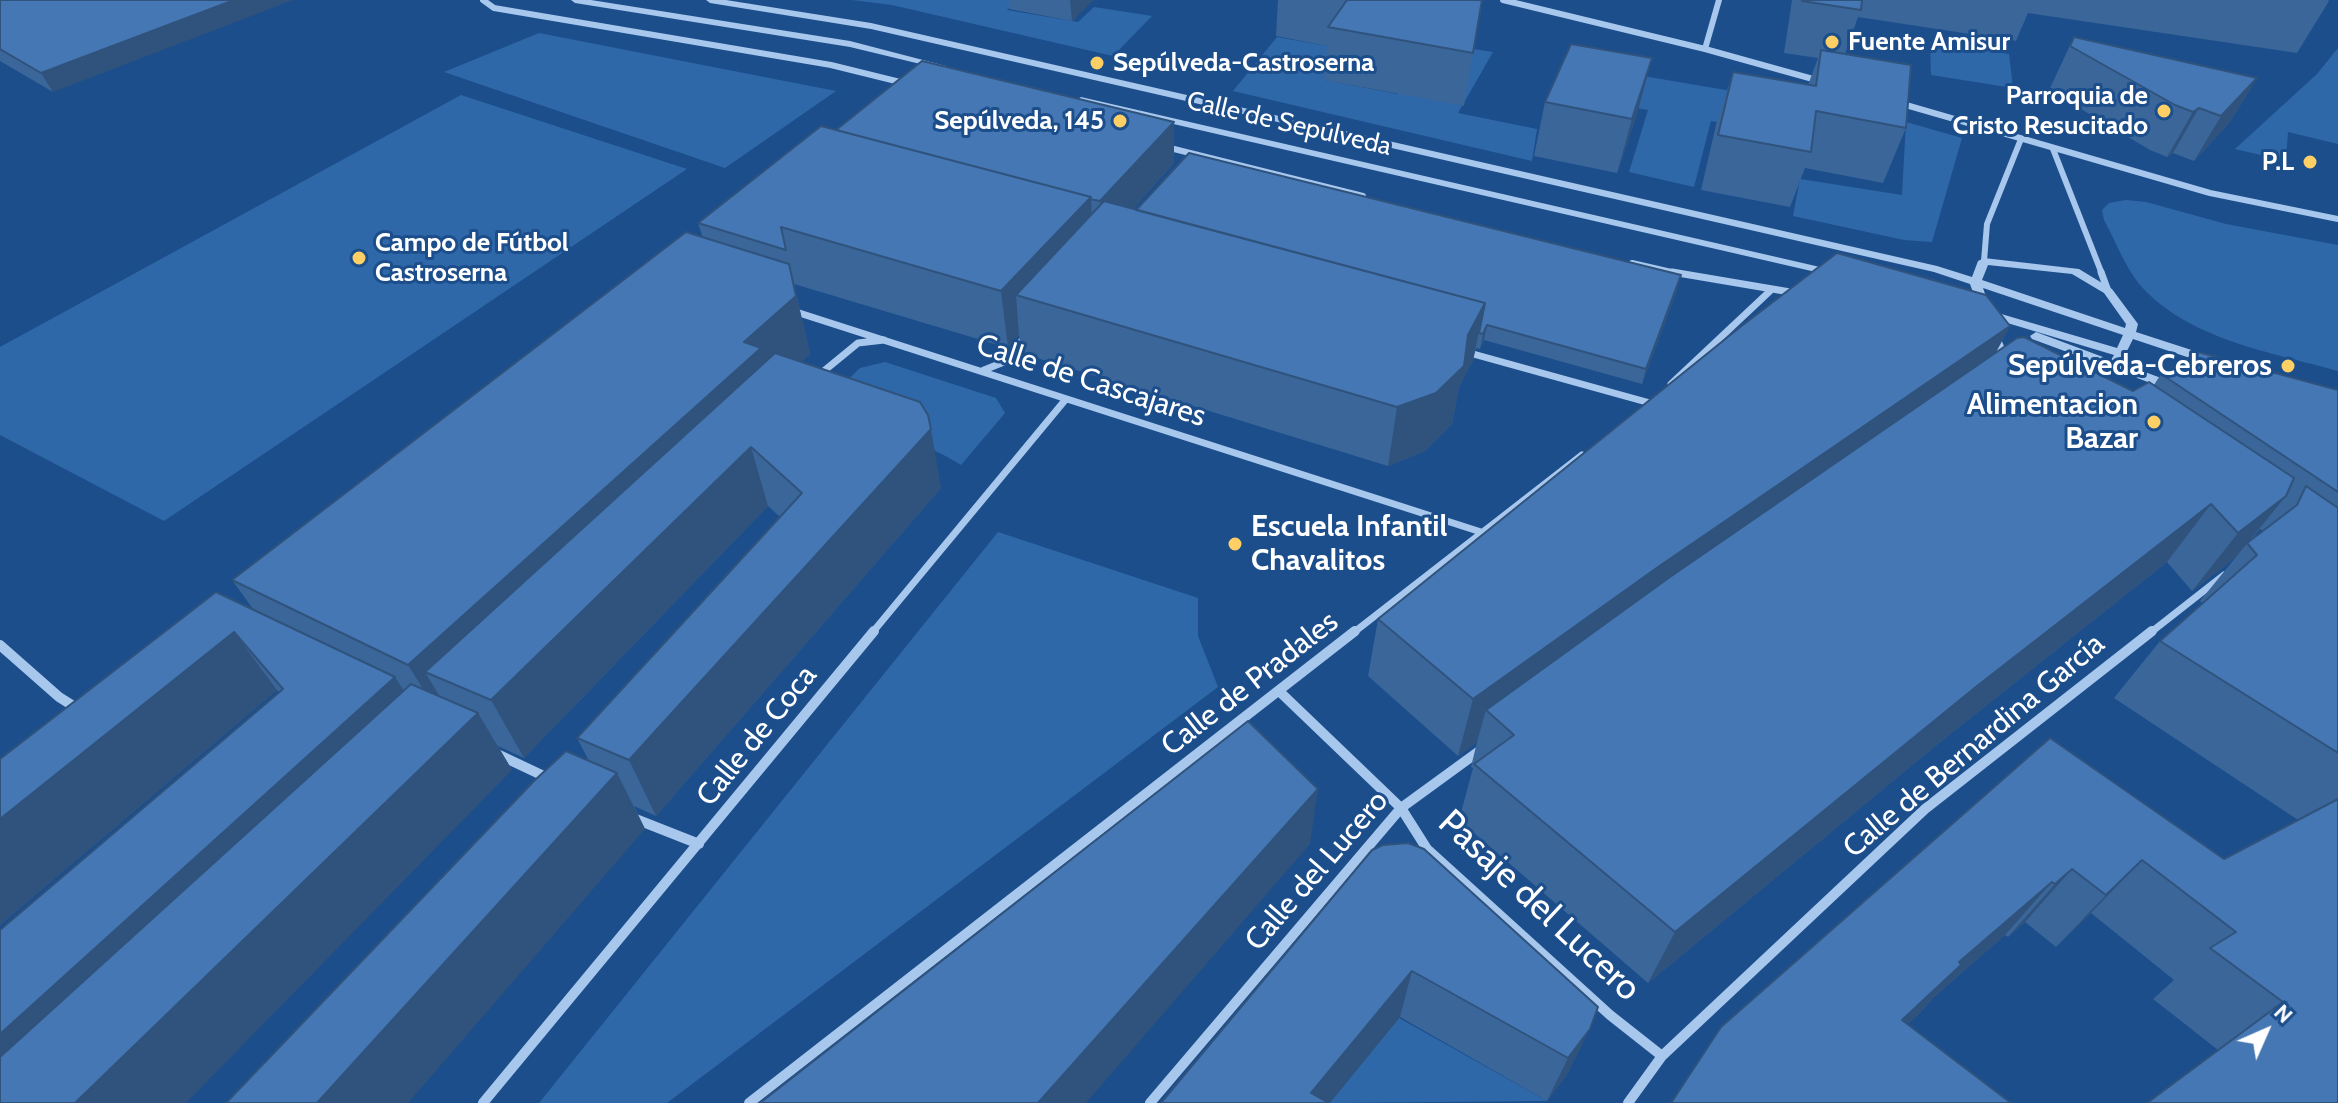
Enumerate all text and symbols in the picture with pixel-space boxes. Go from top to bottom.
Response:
place label: Fuente Amisur [1848,26,2010,58]
marker: Fuente Amisur [1823,33,1841,51]
place label: Sepúlveda-Castroserna [1113,47,1374,79]
marker: Sepúlveda-Castroserna [1088,54,1106,72]
place label: Parroquia de Cristo Resucitado [1953,80,2148,142]
street label: Calle de Sepúlveda [1184,85,1394,163]
marker: Parroquia de Cristo Resucitado [2155,102,2173,120]
place label: Sepúlveda, 145 [934,105,1104,137]
marker: Sepúlveda, 145 [1111,112,1129,130]
place label: P.L [2262,146,2294,178]
marker: P.L [2301,153,2319,171]
place label: Campo de Fútbol Castroserna [375,227,569,288]
marker: Campo de Fútbol Castroserna [350,249,368,267]
street label: Calle de Cascajares [972,327,1210,435]
place label: Sepúlveda-Cebreros [2008,348,2272,384]
marker: Sepúlveda-Cebreros [2279,357,2297,375]
place label: Alimentacion Bazar [1967,387,2138,458]
marker: Alimentacion Bazar [2145,413,2163,431]
place label: Escuela Infantil Chavalitos [1251,509,1447,580]
marker: Escuela Infantil Chavalitos [1226,535,1244,553]
street label: Calle de Pradales [1155,604,1345,764]
street label: Calle de Bernardina García [1836,626,2112,866]
street label: Calle de Coca [689,658,825,814]
street label: Calle del Lucero [1238,784,1396,958]
street label: Pasaje del Lucero [1429,801,1649,1011]
north arrow [2226,991,2306,1071]
text: N [2268,999,2298,1029]

